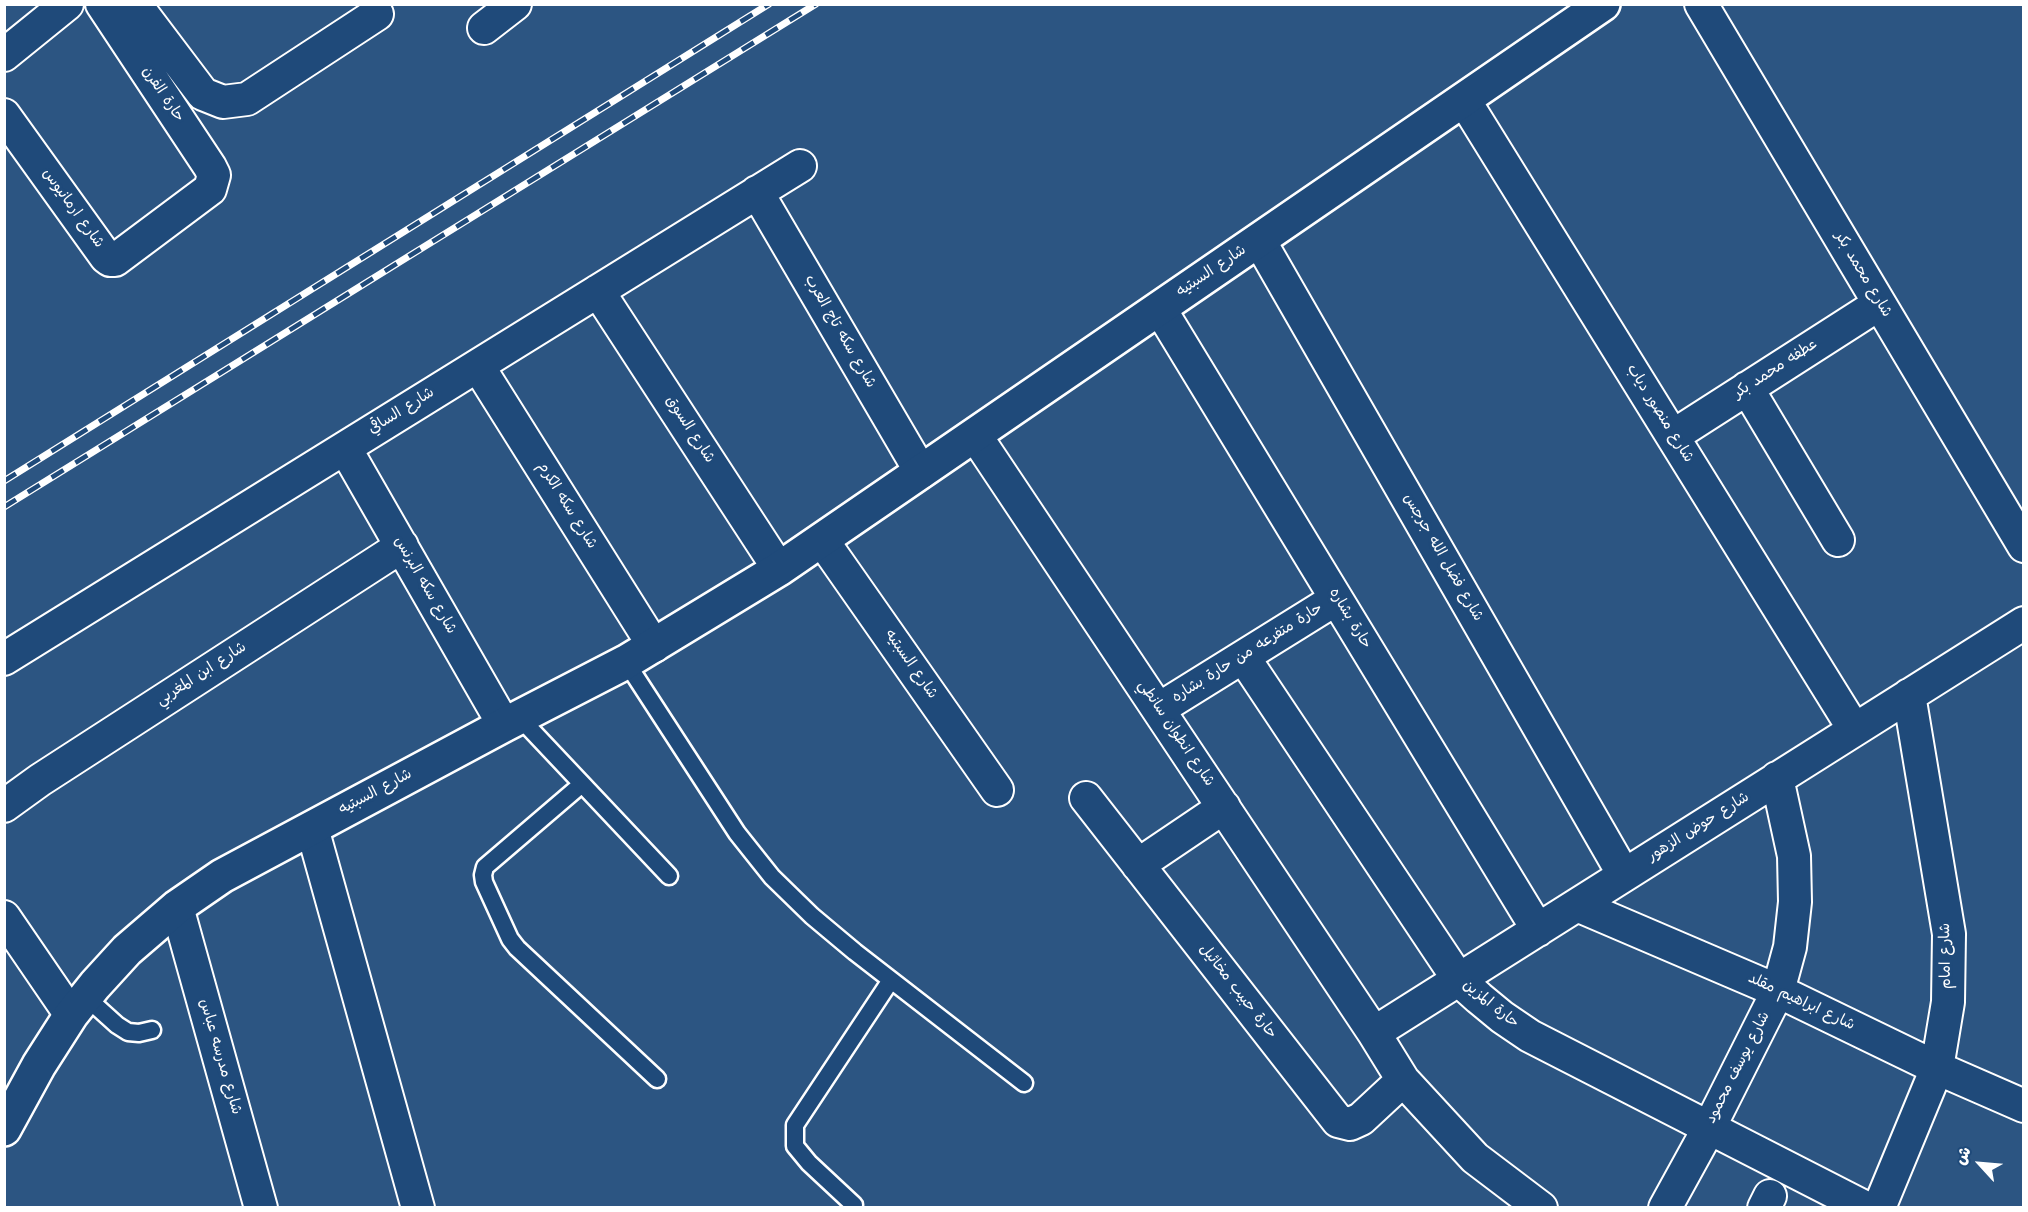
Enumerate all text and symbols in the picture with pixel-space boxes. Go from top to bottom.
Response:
street label: حارة الفرن [137,64,187,126]
street label: شارع ارمانيوس [37,166,107,252]
street label: شارع محمد بكر [1829,229,1895,321]
street label: شارع السبتيه [1174,242,1250,302]
street label: شارع سكه تاج العرب [799,272,879,392]
street label: عطفه محمد بكر [1731,336,1821,404]
street label: شارع منصور دياب [1622,362,1696,466]
street label: شارع الساقي [366,385,438,439]
street label: شارع السوق [661,393,717,467]
street label: شارع سكه الكرم [532,459,600,553]
street label: شارع فضل الله جرجس [1398,491,1486,625]
street label: شارع سكه البرنس [389,534,459,638]
street label: حارة بشاره [1324,585,1374,653]
street label: حارة متفرعه من حارة بشاره [1169,600,1327,708]
street label: شارع السبتيه [880,627,940,703]
street label: شارع ابن المغربي [154,639,250,711]
street label: شارع انطوان سانطي [1133,677,1217,791]
street label: شارع السبتيه [336,766,416,820]
street label: شارع حوض الزهور [1645,789,1753,867]
street label: شارع امام [1937,923,1957,989]
street label: حارة حبيب مخائيل [1194,941,1280,1043]
street label: شارع ابراهيم مقلد [1745,970,1857,1036]
street label: حارة المزين [1458,977,1522,1033]
street label: شارع مدرسه عباس [194,997,244,1117]
street label: شارع يوسف محمود [1703,1009,1775,1127]
north arrow [1950,1134,2010,1194]
text: ش [1948,1143,1978,1169]

